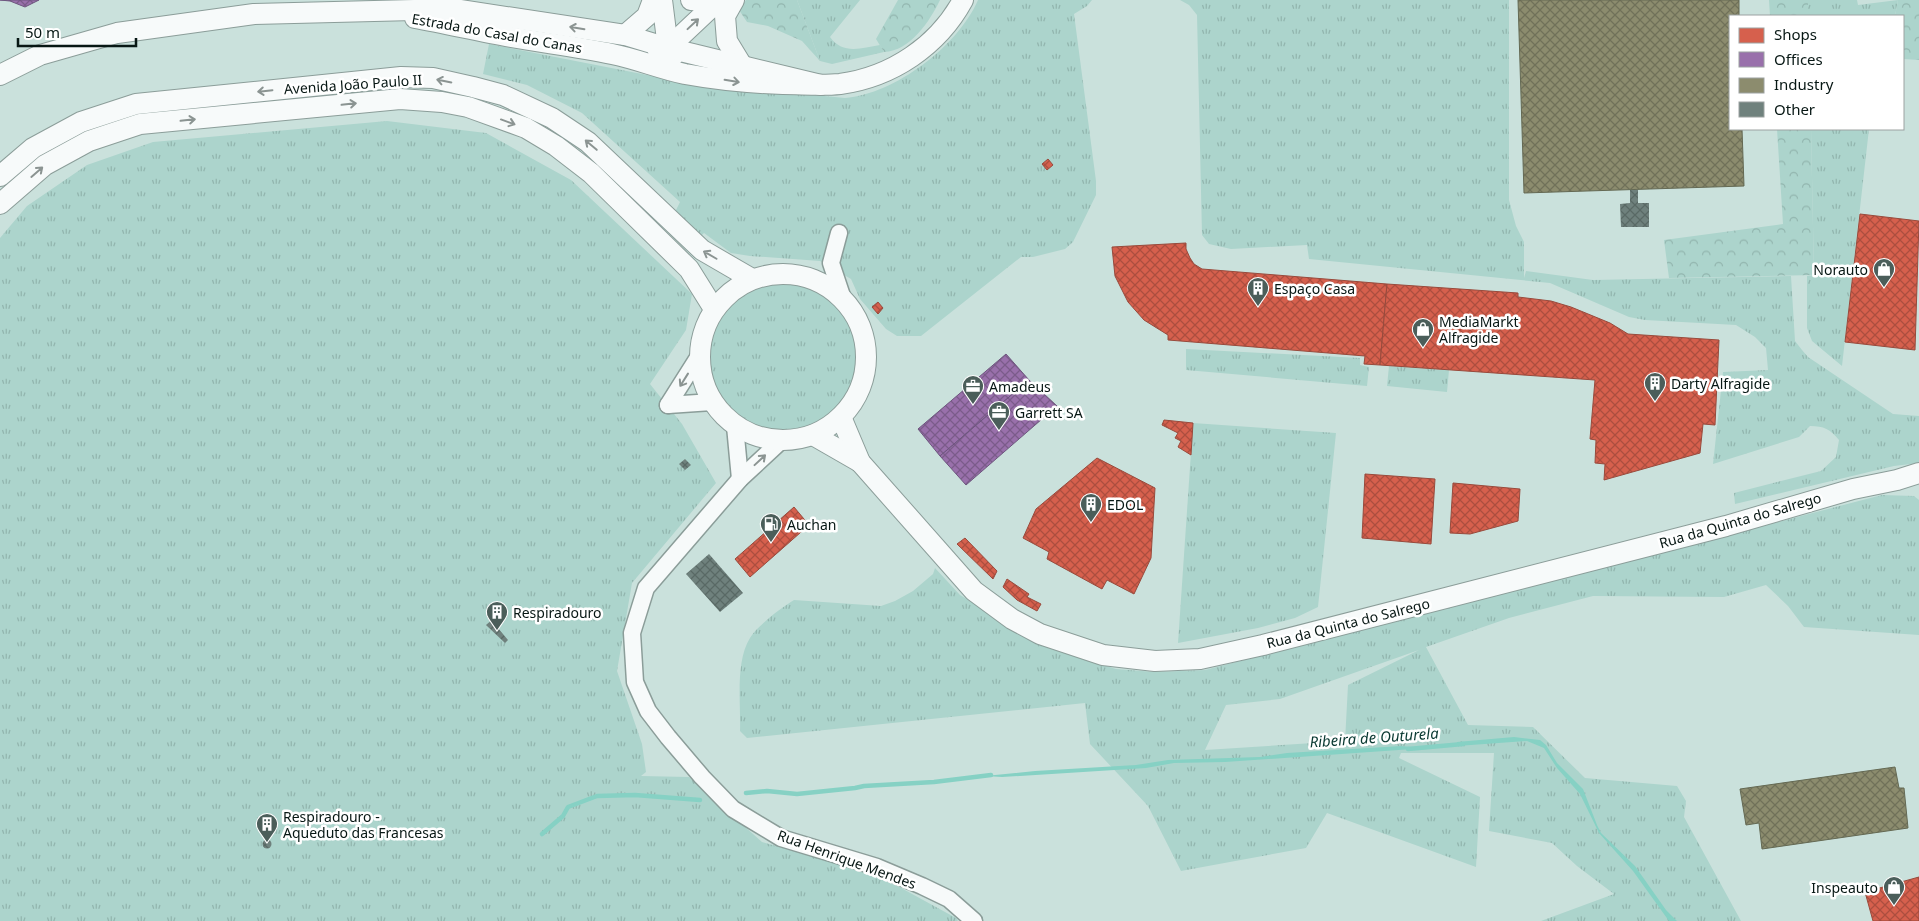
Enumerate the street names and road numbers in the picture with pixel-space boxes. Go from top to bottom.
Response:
street label: Estrada do Casal do Canas [410,9,584,57]
street label: Avenida João Paulo II [283,70,423,98]
street label: Rua da Quinta do Salrego [1657,488,1823,552]
street label: Rua da Quinta do Salrego [1264,593,1432,653]
street label: Rua Henrique Mendes [775,825,919,893]

